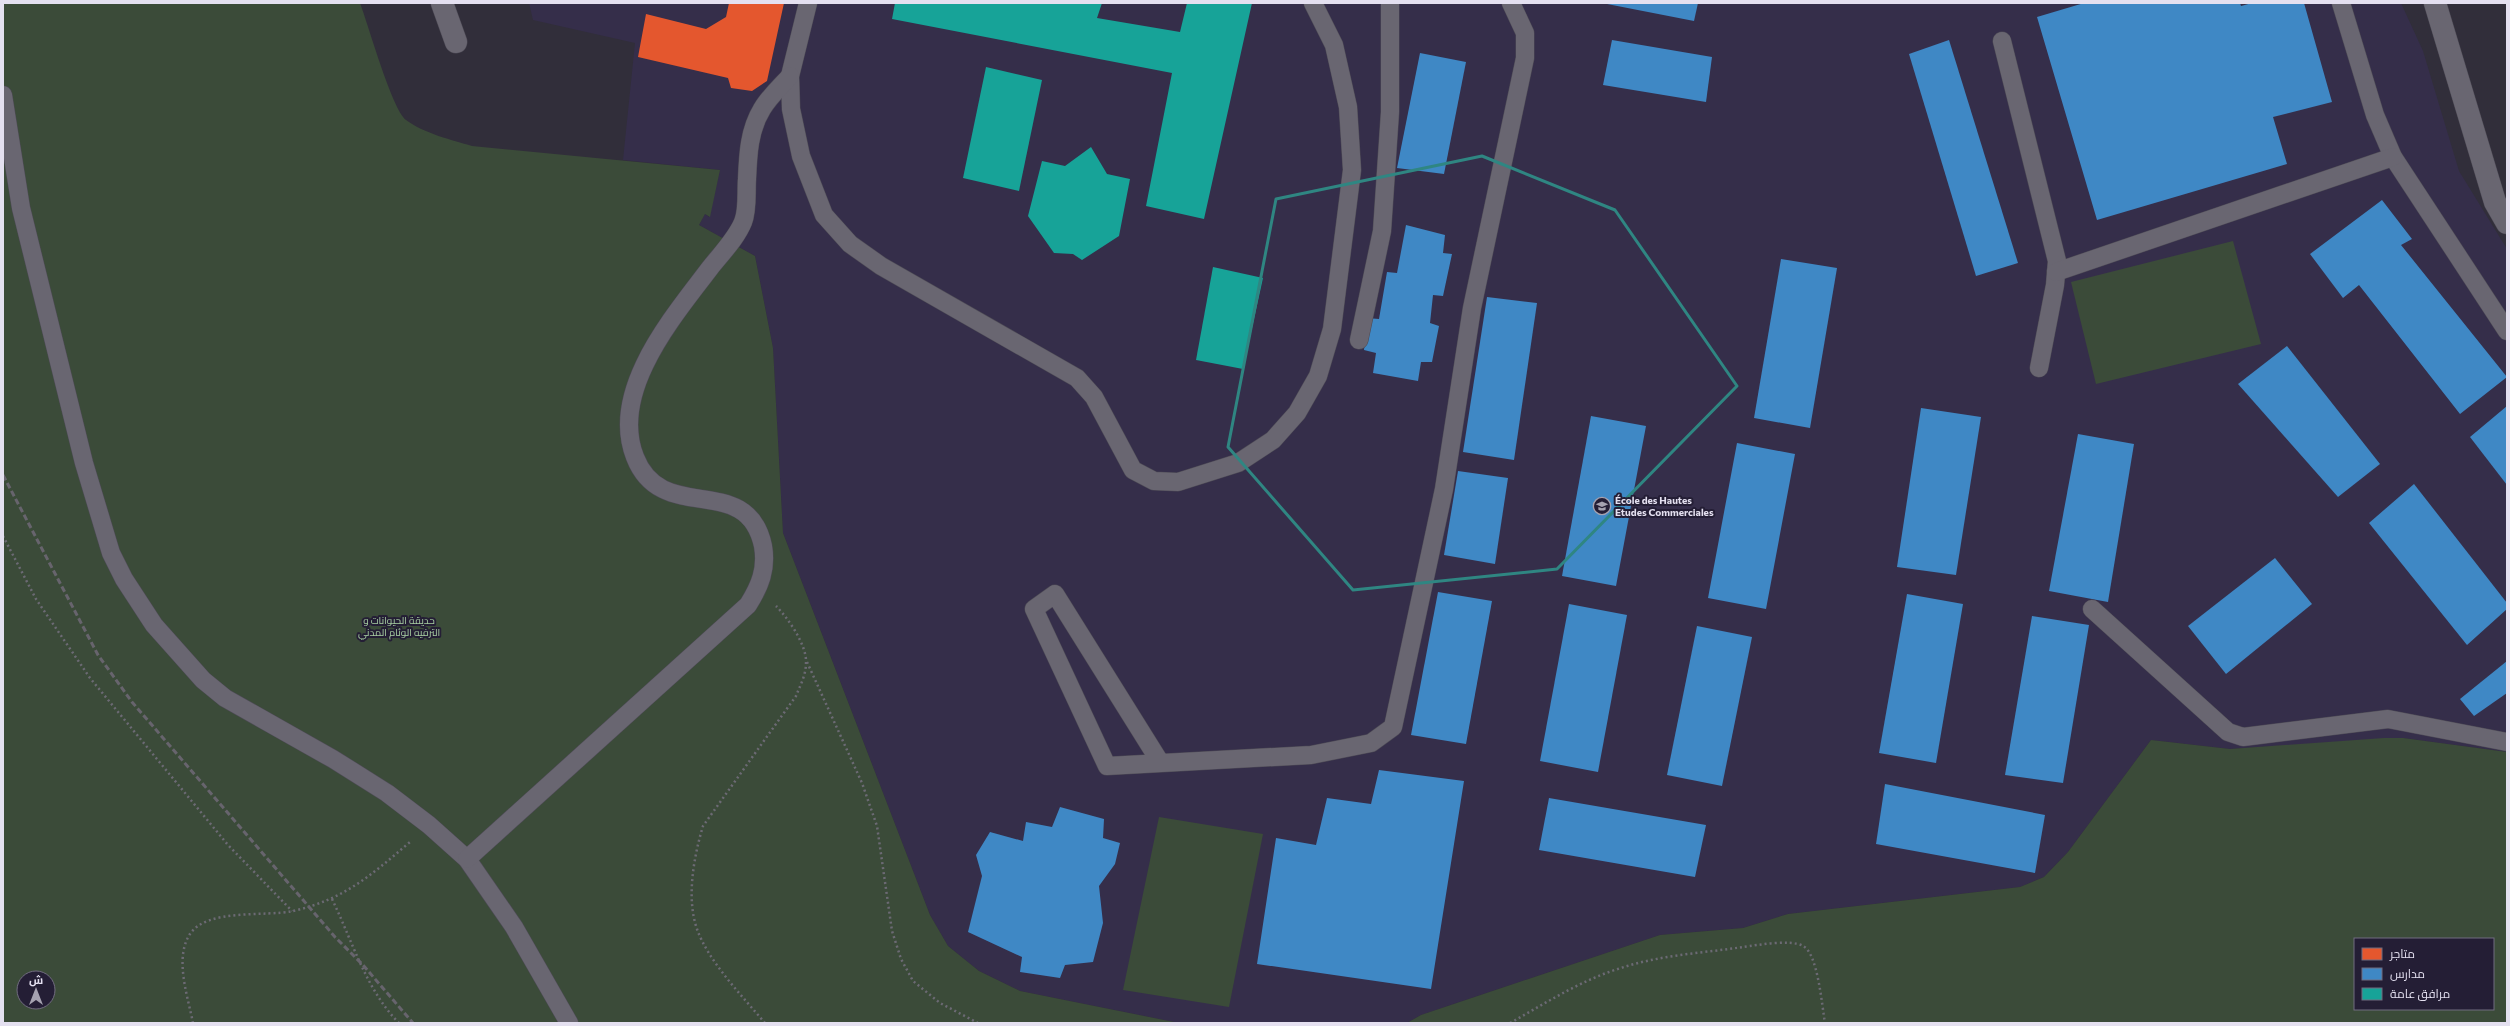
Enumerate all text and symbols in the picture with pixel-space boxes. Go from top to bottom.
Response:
place label: École des Hautes Etudes Commerciales [1615,494,1714,518]
school or university icon: École des Hautes Etudes Commerciales [1592,496,1612,516]
park label: حديقة الحيوانات و الترفيه الوئام المدني [358,614,440,640]
legend [2354,938,2494,1010]
text: متاجر [2389,946,2415,961]
text: مدارس [2390,966,2425,981]
north arrow [16,970,56,1010]
text: ش [29,973,43,987]
text: مرافق عامة [2390,986,2450,1001]

